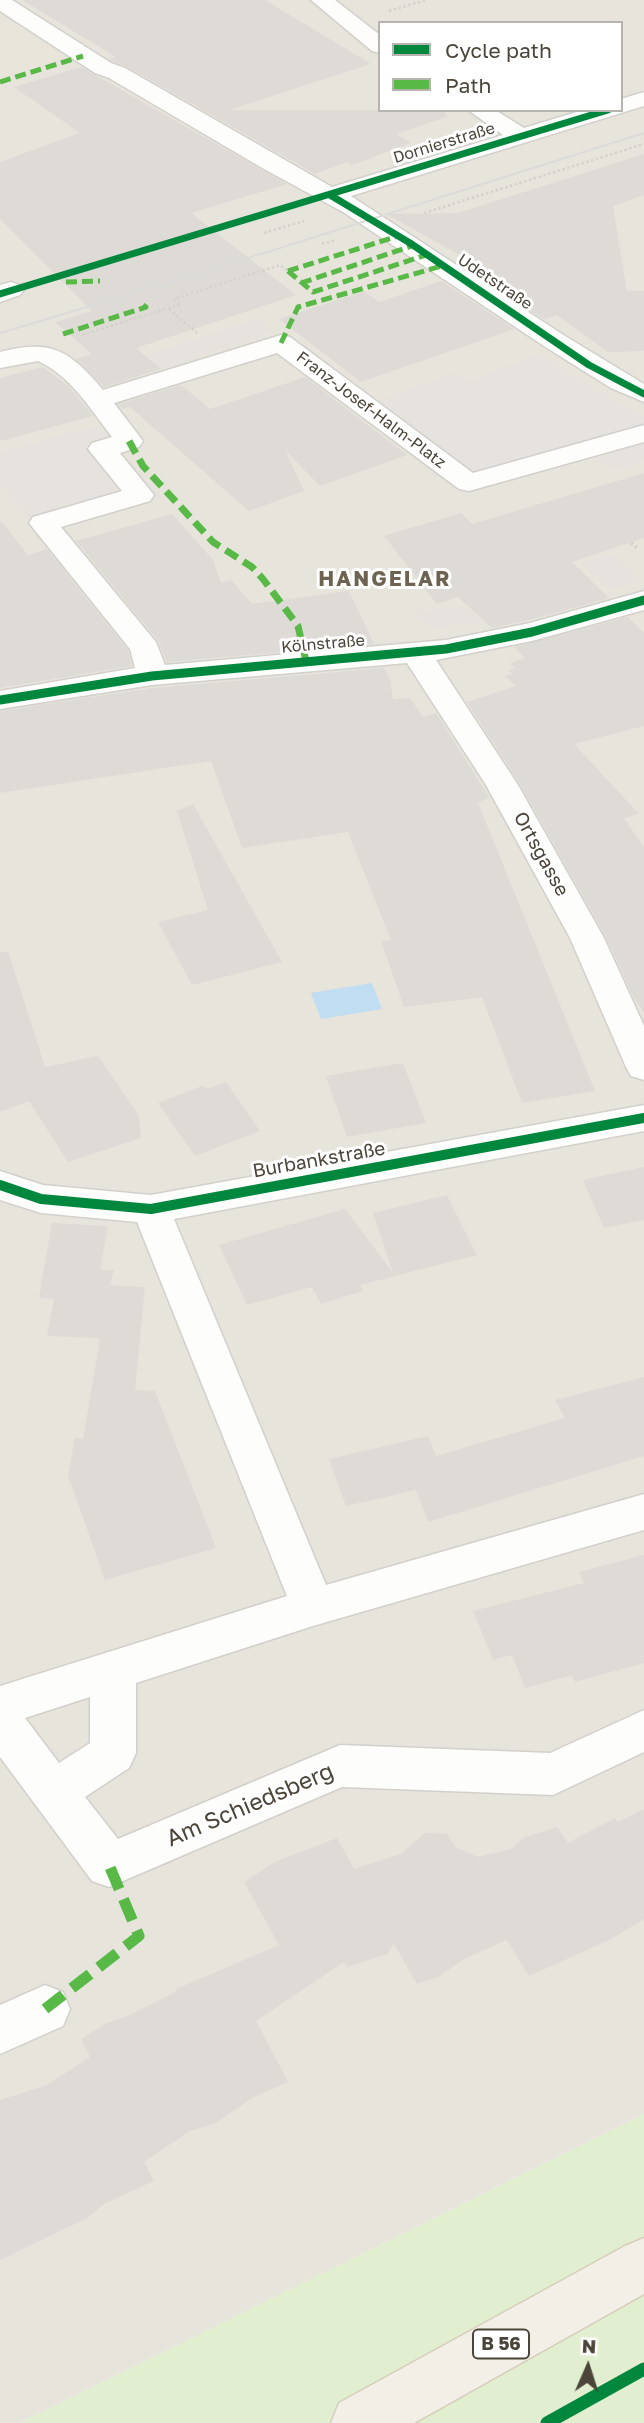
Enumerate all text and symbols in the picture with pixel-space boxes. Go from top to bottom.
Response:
legend [378,21,623,112]
text: Cycle path [445,37,552,63]
text: Path [445,72,492,98]
street label: Dornierstraße [391,118,497,168]
street label: Udetstraße [454,250,536,314]
street label: Franz-Josef-Halm-Platz [292,348,450,472]
district label: HANGELAR [319,566,451,592]
street label: Kölnstraße [280,631,366,657]
street label: Ortsgasse [508,808,574,900]
street label: Burbankstraße [251,1137,387,1183]
street label: Am Schiedsberg [162,1757,338,1853]
road number: B 56 [473,2330,529,2358]
north arrow [553,2332,623,2402]
text: N [581,2334,597,2357]

